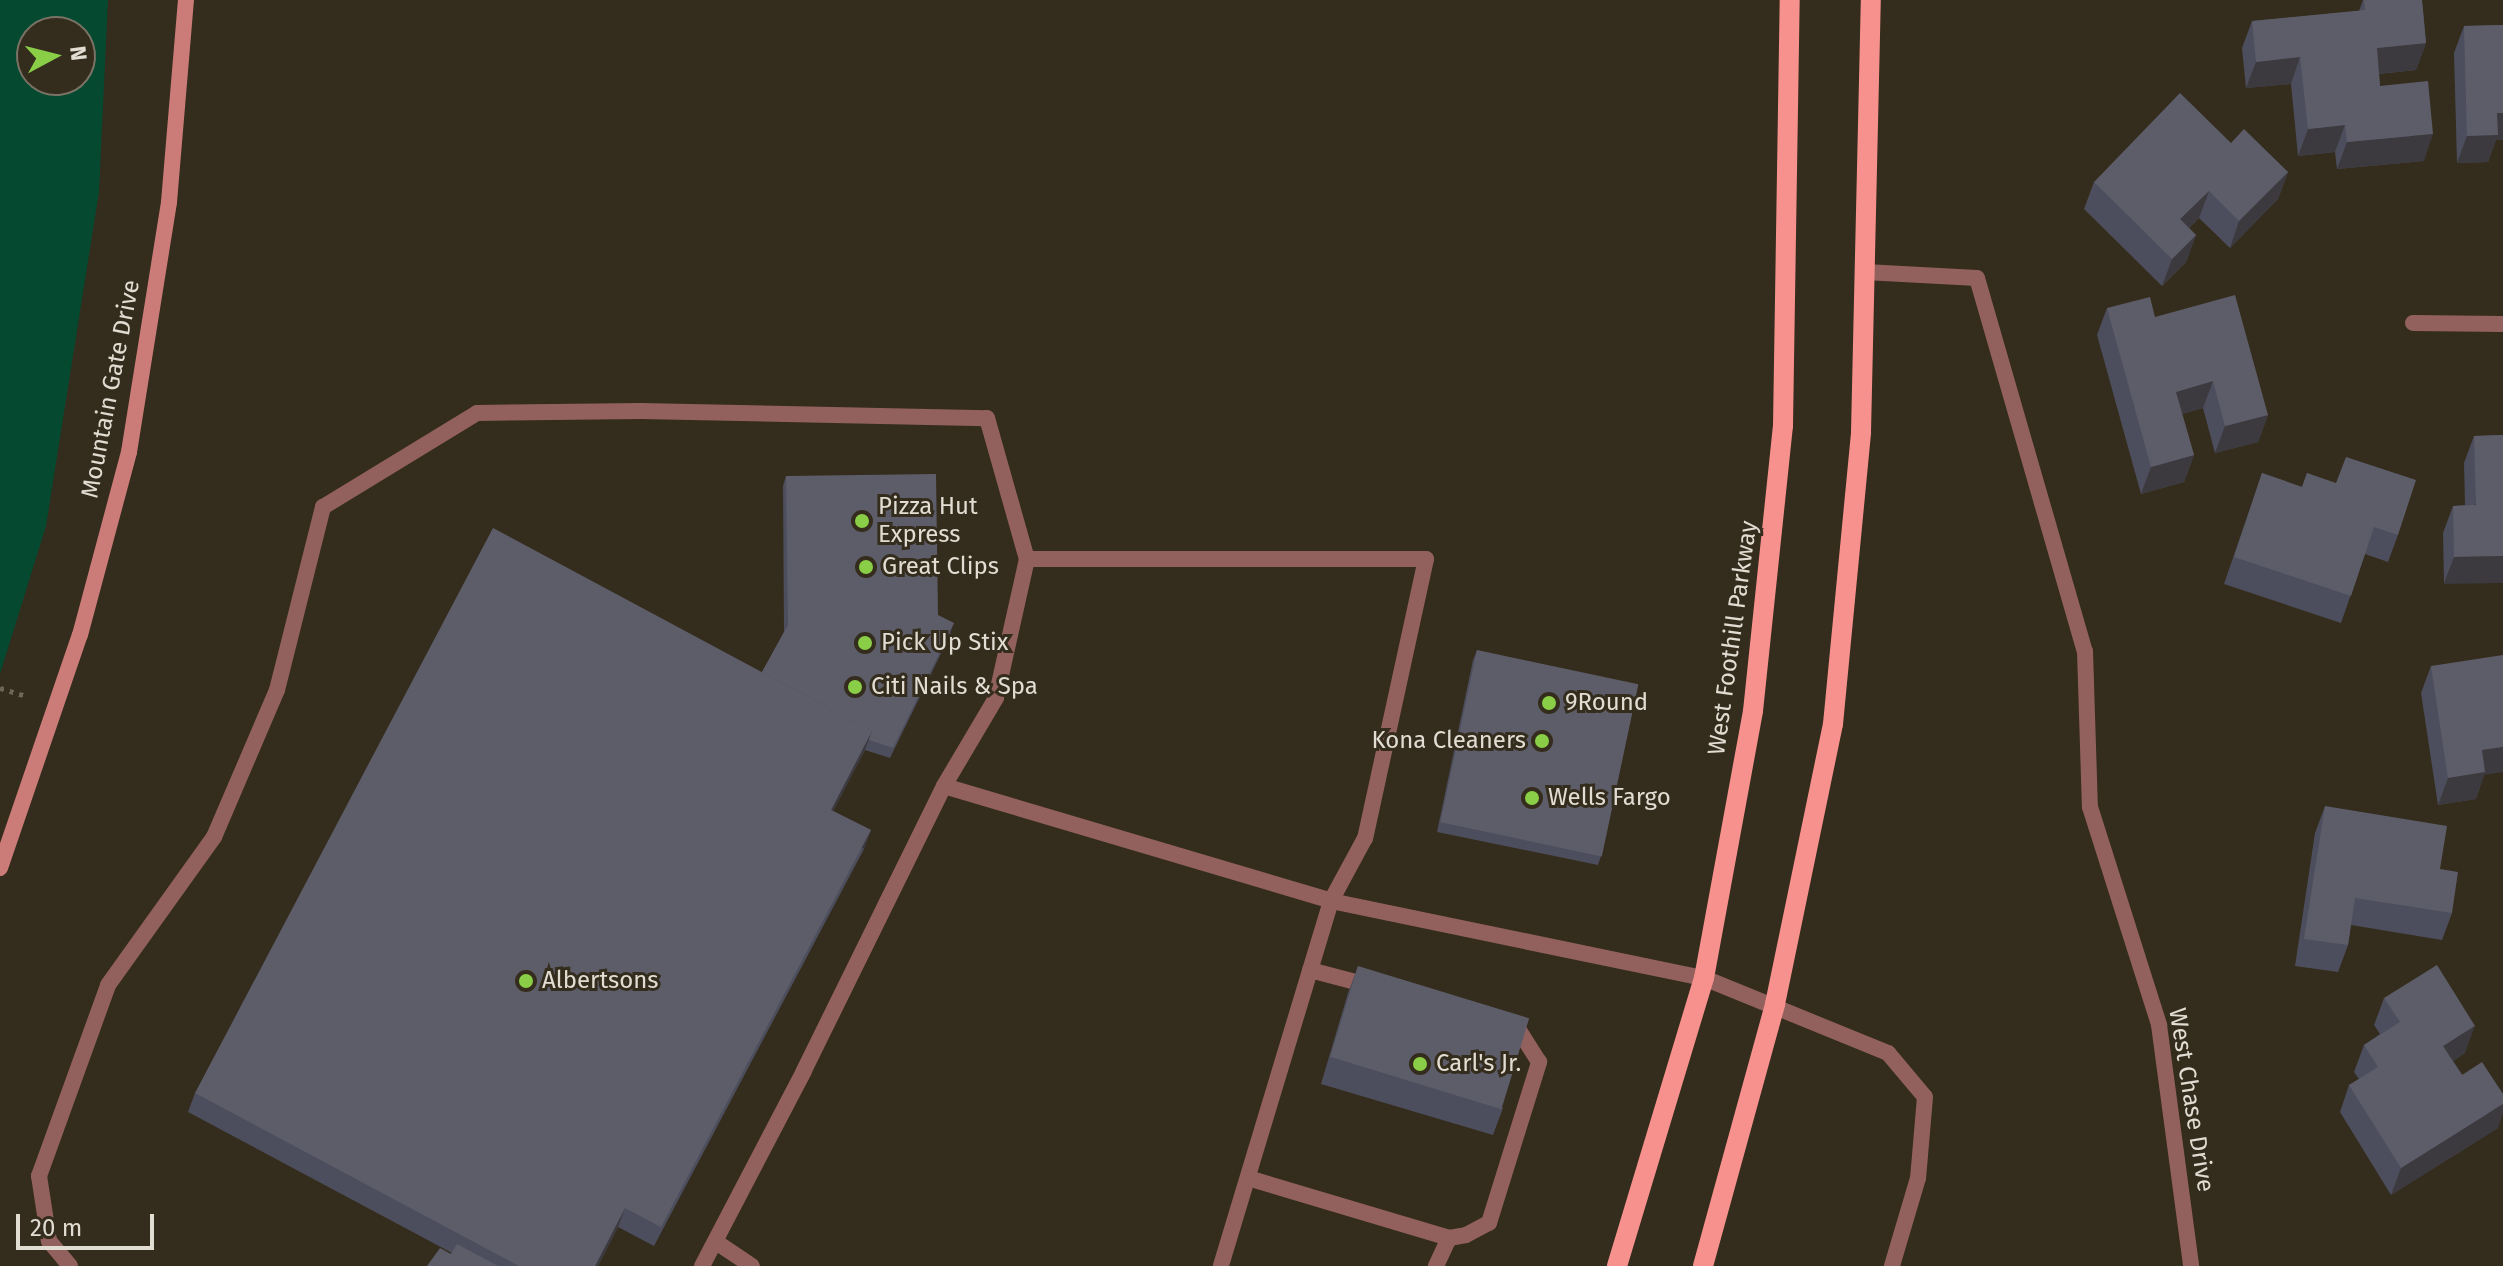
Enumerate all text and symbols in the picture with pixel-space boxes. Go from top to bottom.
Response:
north arrow [16,16,96,96]
text: N [64,44,93,62]
street label: Mountain Gate Drive [76,277,146,501]
place label: Pizza Hut Express [878,493,978,549]
marker: Pizza Hut Express [853,512,871,530]
street label: West Foothill Parkway [1702,519,1764,757]
place label: Great Clips [882,553,999,581]
marker: Great Clips [857,558,875,576]
place label: Pick Up Stix [881,629,1008,657]
marker: Pick Up Stix [856,634,874,652]
place label: Citi Nails & Spa [871,673,1038,701]
marker: Citi Nails & Spa [846,678,864,696]
place label: 9Round [1565,689,1648,717]
marker: 9Round [1540,694,1558,712]
place label: Kona Cleaners [1371,727,1526,755]
marker: Kona Cleaners [1533,732,1551,750]
place label: Wells Fargo [1548,784,1671,812]
marker: Wells Fargo [1523,789,1541,807]
place label: Albertsons [542,967,659,995]
marker: Albertsons [517,972,535,990]
street label: West Chase Drive [2162,1006,2220,1194]
place label: Carl's Jr. [1436,1050,1521,1078]
marker: Carl's Jr. [1411,1055,1429,1073]
scale bar [20,1198,158,1248]
text: 20 m [30,1214,82,1242]

